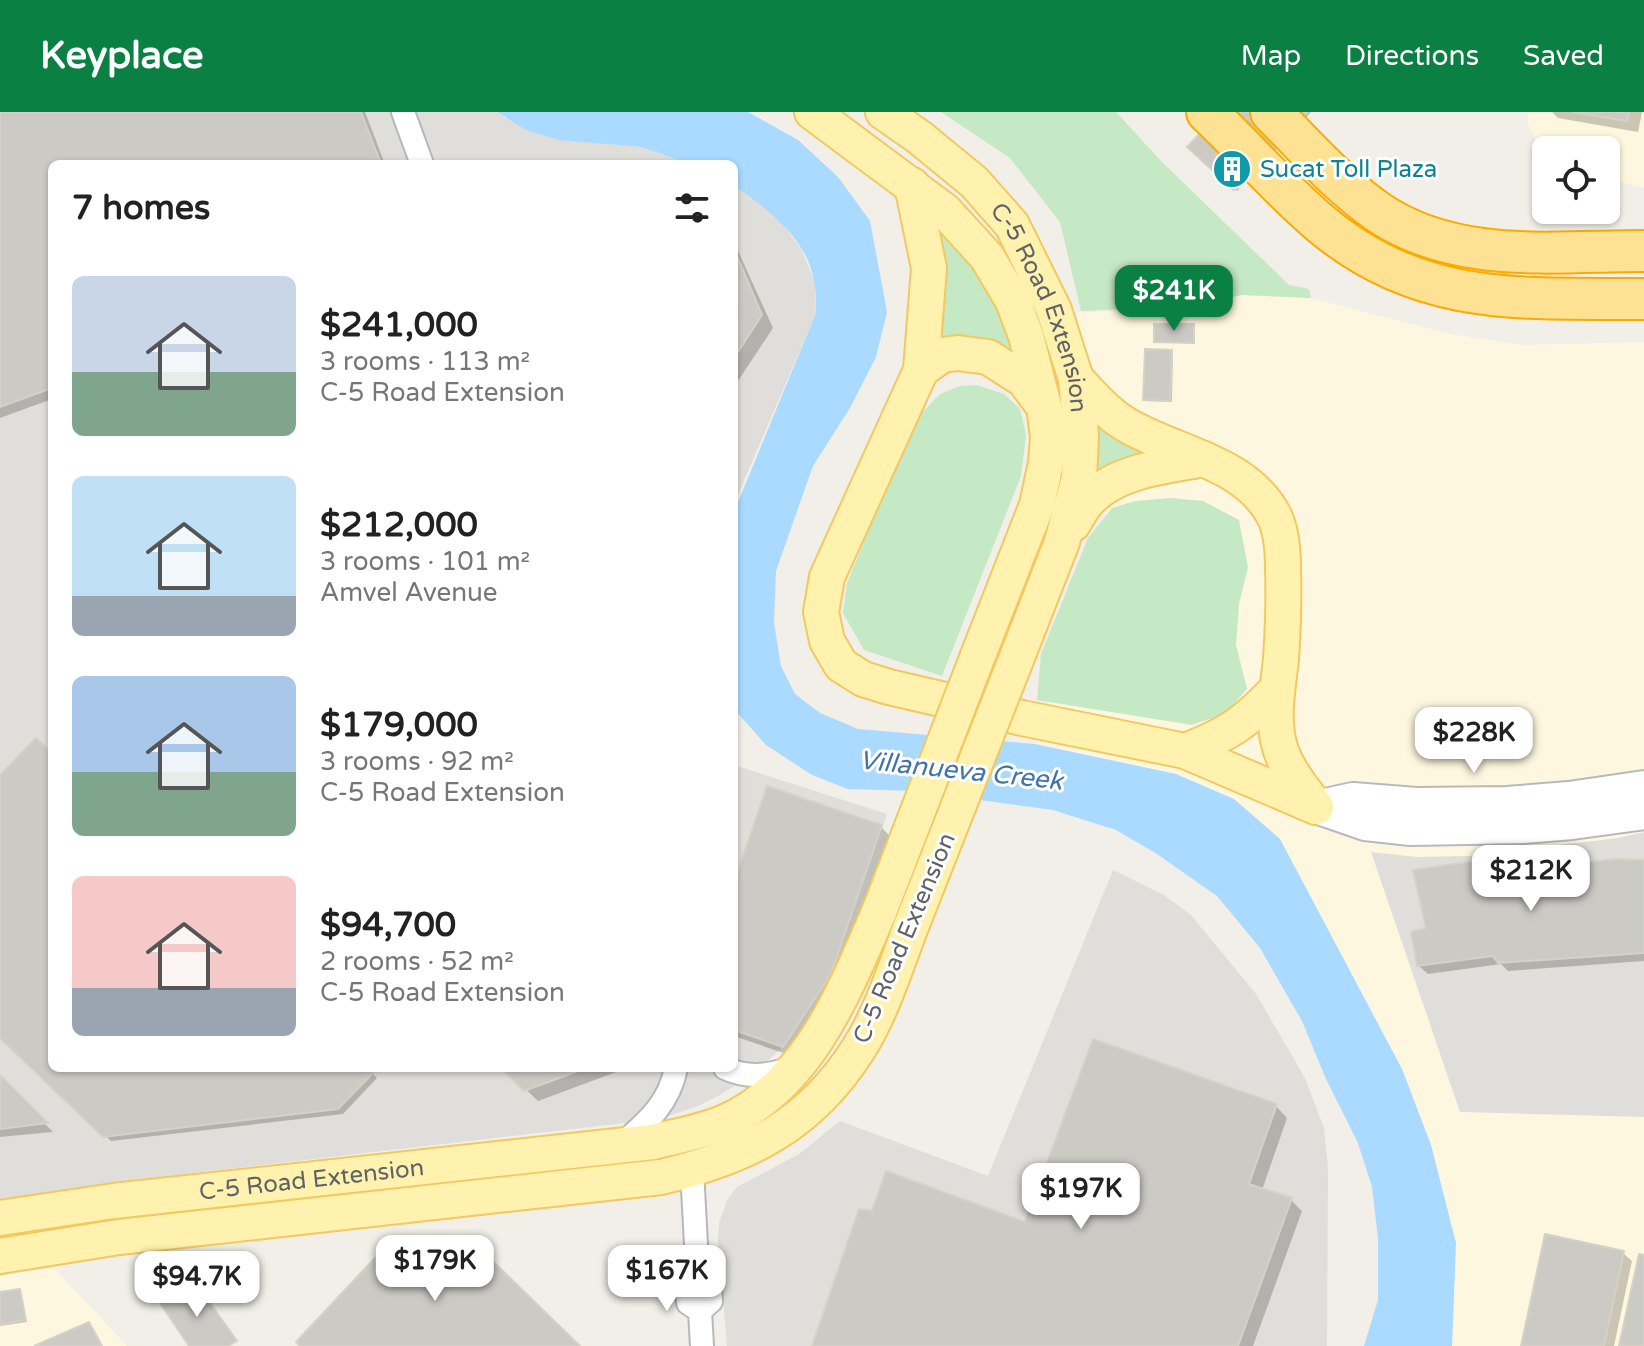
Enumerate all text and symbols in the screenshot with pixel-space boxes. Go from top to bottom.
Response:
text: Keyplace [40,33,204,79]
text: Map [1241,39,1301,73]
text: Directions [1345,39,1479,73]
text: Saved [1523,39,1604,73]
map controls [1532,136,1620,224]
button: locate [1532,136,1620,224]
building icon: Sucat Toll Plaza [1211,148,1253,190]
place label: Sucat Toll Plaza [1260,155,1437,184]
icon: filters [670,186,714,230]
text: 7 homes [72,188,210,229]
street label: C-5 Road Extension [984,197,1093,414]
pin: $241K [1118,265,1230,333]
text: $241K [1133,275,1215,306]
text: $241,000 [320,305,478,346]
icon: home [136,308,232,404]
text: 3 rooms · 113 m² [320,346,530,377]
text: C-5 Road Extension [320,377,565,408]
text: $212,000 [320,505,478,546]
icon: home [136,508,232,604]
text: 3 rooms · 101 m² [320,546,530,577]
text: Amvel Avenue [320,577,497,608]
text: $179,000 [320,705,478,746]
pin: $228K [1418,707,1530,775]
icon: home [136,708,232,804]
text: $228K [1433,717,1515,748]
water label: Villanueva Creek [858,744,1066,797]
text: 3 rooms · 92 m² [320,746,514,777]
text: C-5 Road Extension [320,777,565,808]
street label: C-5 Road Extension [847,829,962,1048]
pin: $212K [1475,845,1587,913]
text: $212K [1490,855,1572,886]
text: $94,700 [320,905,456,946]
icon: home [136,908,232,1004]
text: 2 rooms · 52 m² [320,946,514,977]
text: C-5 Road Extension [320,977,565,1008]
street label: C-5 Road Extension [198,1153,426,1207]
pin: $197K [1025,1163,1137,1231]
text: $197K [1040,1173,1122,1204]
pin: $179K [379,1235,491,1303]
text: $179K [394,1245,476,1276]
pin: $167K [611,1245,723,1313]
pin: $94.7K [132,1251,262,1319]
text: $167K [626,1255,708,1286]
text: $94.7K [153,1261,241,1292]

